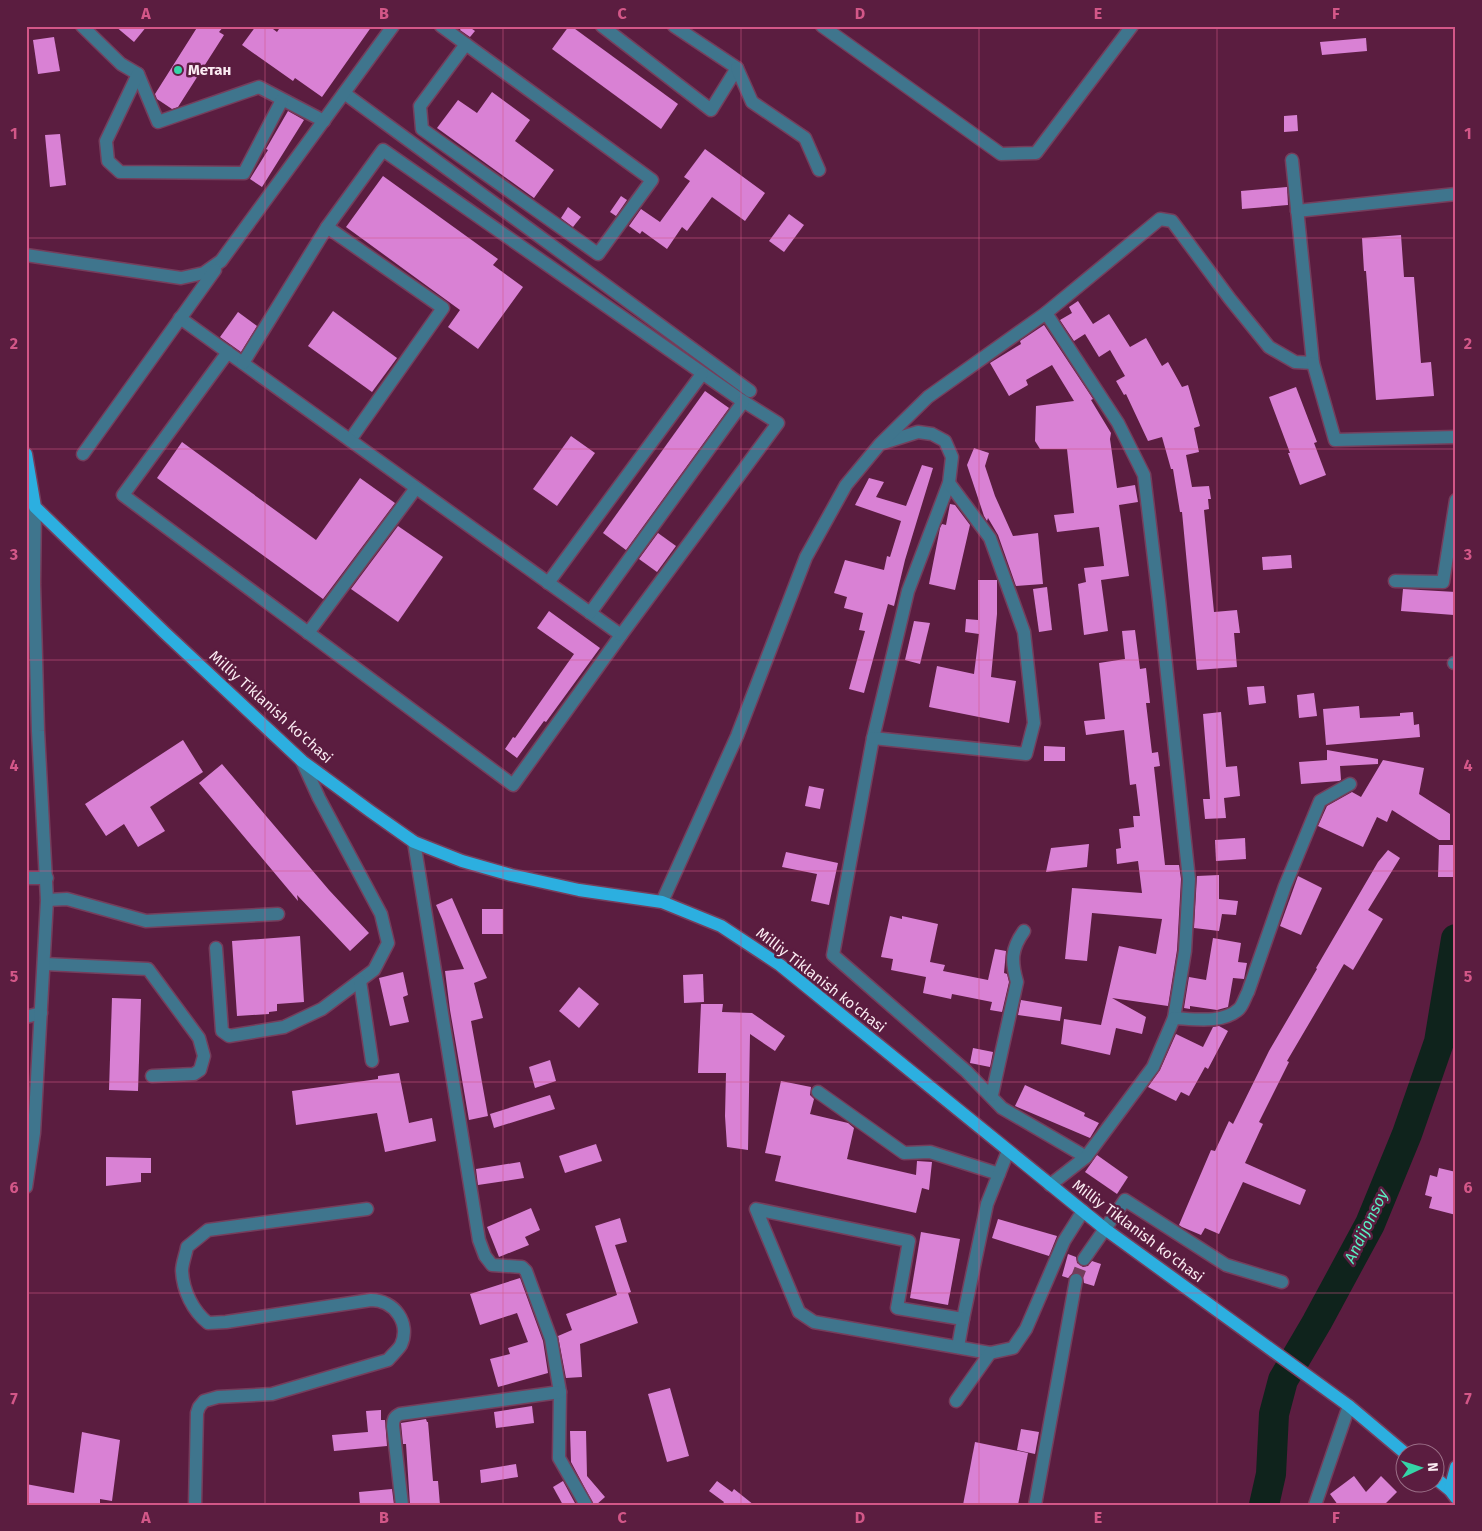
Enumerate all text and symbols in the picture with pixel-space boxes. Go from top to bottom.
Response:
text: A [140,4,151,23]
text: B [379,4,389,23]
text: C [617,4,627,23]
text: D [855,4,865,23]
text: E [1094,4,1102,23]
text: F [1332,4,1340,23]
place label: Метан [188,61,231,79]
marker: Метан [172,64,184,76]
text: 1 [10,124,18,143]
text: 1 [1464,124,1472,143]
text: 2 [10,334,18,353]
text: 2 [1464,334,1472,353]
text: 3 [9,545,18,564]
text: 3 [1463,545,1472,564]
street label: Milliy Tiklanish ko'chasi [206,647,336,767]
text: 4 [9,756,19,775]
text: 4 [1463,756,1473,775]
street label: Milliy Tiklanish ko'chasi [753,924,889,1036]
text: 5 [10,967,19,986]
text: 5 [1464,967,1473,986]
street label: Milliy Tiklanish ko'chasi [1069,1176,1207,1286]
text: 6 [9,1178,19,1197]
text: 6 [1463,1178,1473,1197]
water label: Andijonsoy [1340,1185,1393,1267]
text: 7 [10,1389,18,1408]
text: 7 [1464,1389,1472,1408]
north arrow [1394,1444,1444,1494]
text: N [1424,1462,1441,1472]
text: A [140,1508,151,1527]
text: B [379,1508,389,1527]
text: C [617,1508,627,1527]
text: D [855,1508,865,1527]
text: E [1094,1508,1102,1527]
text: F [1332,1508,1340,1527]

